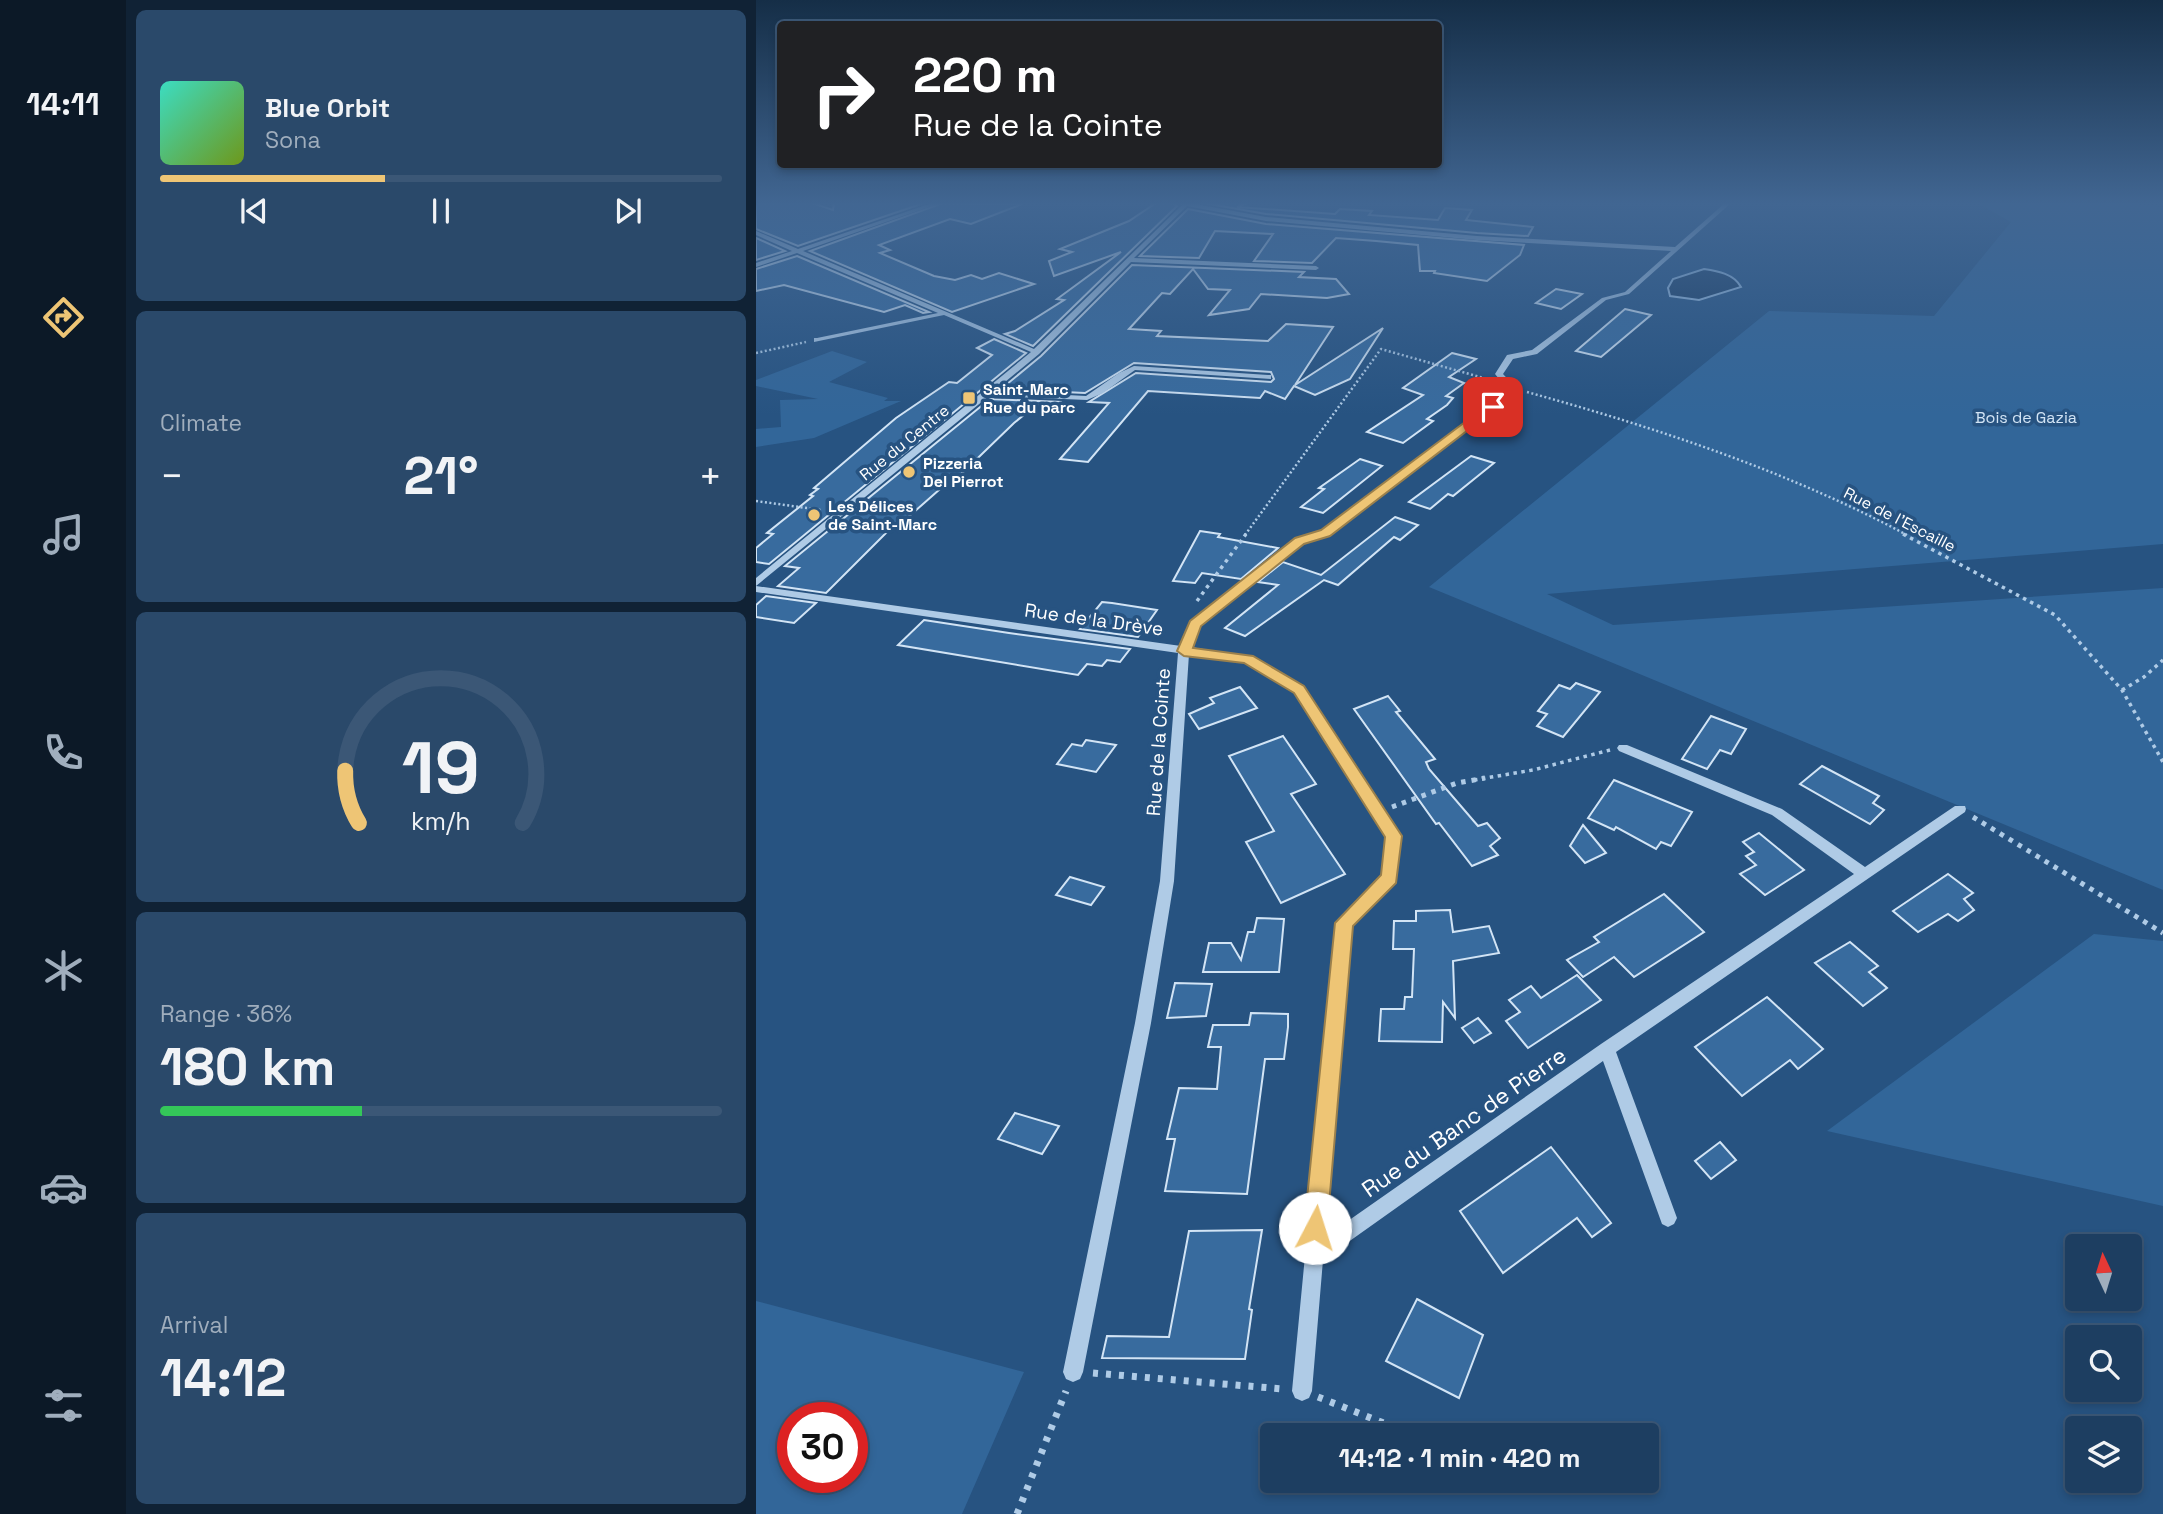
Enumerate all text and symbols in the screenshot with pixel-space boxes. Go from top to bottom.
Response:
text: 220 m [913,44,1057,106]
icon: right [798,49,889,140]
text: 14:11 [26,84,100,124]
text: Blue Orbit [265,91,390,125]
text: Rue de la Cointe [913,105,1163,145]
text: Sona [265,125,321,155]
icon: previous [235,192,273,230]
icon: pause [422,192,460,230]
icon: next [609,192,647,230]
icon: directions [39,293,88,342]
pin [1463,377,1523,437]
place label: Saint-Marc Rue du parc [983,379,1075,418]
icon: arrive [1474,388,1512,426]
marker: Saint-Marc Rue du parc [961,390,977,406]
street label: Rue du Centre [855,400,954,485]
park label: Bois de Gazia [1975,407,2077,428]
text: Climate [160,408,242,438]
text: 21° [404,443,478,509]
text: − [160,452,184,500]
text: + [698,452,722,500]
place label: Pizzeria Del Pierrot [923,453,1004,492]
marker: Pizzeria Del Pierrot [901,464,917,480]
street label: Rue de l'Escaille [1840,482,1959,557]
place label: Les Délices de Saint-Marc [828,496,937,535]
marker: Les Délices de Saint-Marc [806,507,822,523]
icon: music [39,510,88,559]
street label: Rue de la Drève [1023,597,1165,642]
street label: Rue de la Cointe [1141,667,1176,817]
text: 19 [402,721,480,814]
icon: phone [39,728,88,777]
text: km/h [411,805,471,837]
icon: climate [39,946,88,995]
text: Range · 36% [160,999,292,1029]
text: 180 km [160,1034,335,1100]
street label: Rue du Banc de Pierre [1356,1040,1572,1204]
icon: car [39,1163,88,1212]
position arrow [1278,1191,1352,1265]
north arrow [2065,1234,2142,1311]
map controls [2065,1234,2142,1493]
text: Arrival [160,1310,228,1340]
button: search [2065,1325,2142,1402]
text: 14:12 [160,1345,286,1411]
icon: filters [39,1381,88,1430]
speed limit sign: 30 [777,1402,868,1493]
button: layers [2065,1416,2142,1493]
text: 14:12 · 1 min · 420 m [1338,1441,1581,1475]

